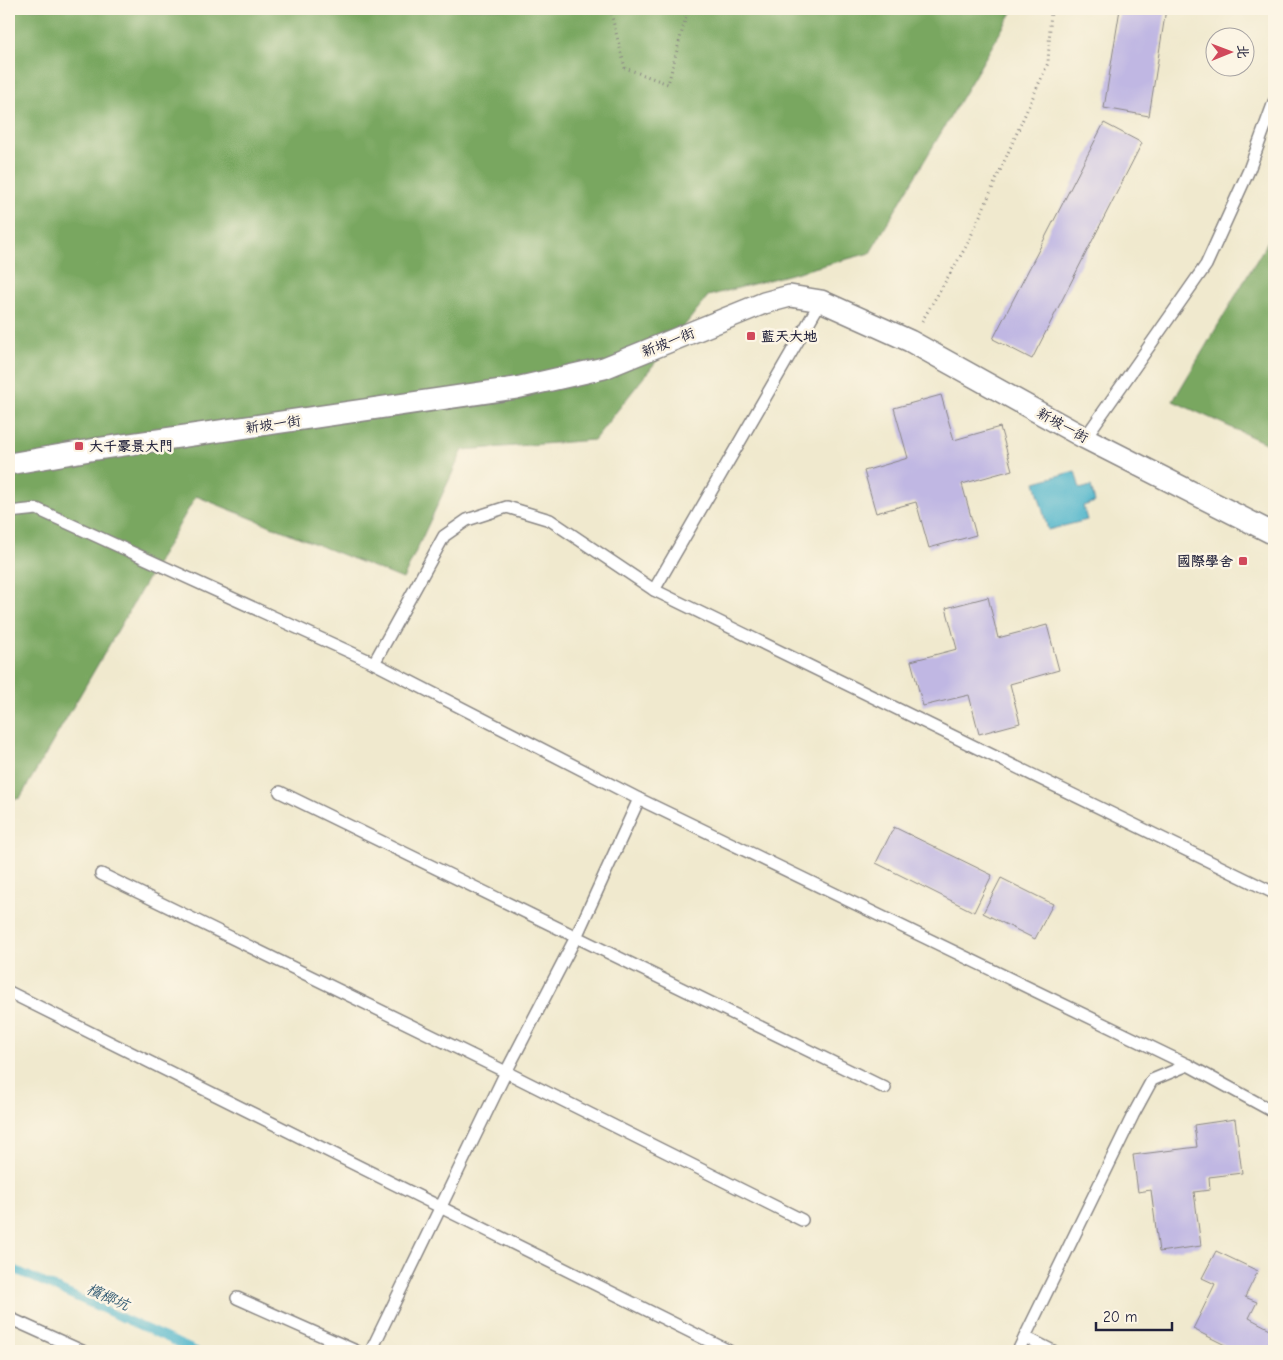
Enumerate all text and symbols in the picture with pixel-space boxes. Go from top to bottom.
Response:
north arrow [1206,28,1256,78]
text: 北 [1234,45,1251,59]
street label: 新坡一街 [639,324,697,361]
place label: 藍天大地 [761,328,817,345]
marker: 藍天大地 [745,330,757,342]
street label: 新坡一街 [1034,404,1091,446]
street label: 新坡一街 [244,412,302,437]
place label: 大千豪景大門 [89,438,173,455]
marker: 大千豪景大門 [73,440,85,452]
place label: 國際學舍 [1177,553,1233,570]
marker: 國際學舍 [1237,555,1249,567]
water label: 檳榔坑 [84,1280,134,1315]
scale bar [1096,1300,1172,1332]
text: 20 m [1103,1308,1137,1326]

